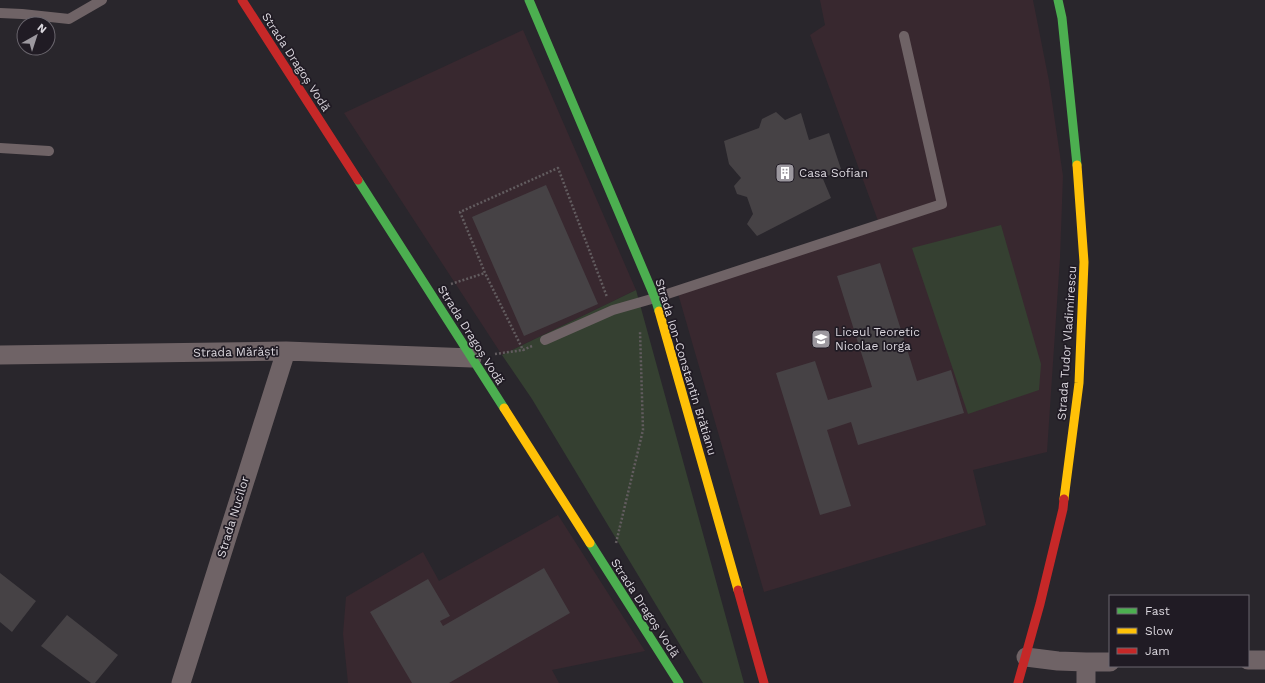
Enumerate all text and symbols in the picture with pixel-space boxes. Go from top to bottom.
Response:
street label: Strada Dragoș Vodă [259,10,333,114]
north arrow [16,16,56,56]
text: N [35,21,49,36]
building icon: Casa Sofian [774,162,796,184]
place label: Casa Sofian [799,166,868,180]
street label: Strada Tudor Vladimirescu [1055,265,1079,421]
street label: Strada Ion-Constantin Brătianu [652,277,720,457]
street label: Strada Dragoș Vodă [435,283,507,388]
place label: Liceul Teoretic Nicolae Iorga [835,325,920,353]
school or university icon: Liceul Teoretic Nicolae Iorga [810,328,832,350]
street label: Strada Mărăști [193,344,279,360]
street label: Strada Nucilor [214,475,252,559]
street label: Strada Dragoș Vodă [608,556,682,660]
legend [1109,595,1249,667]
text: Fast [1145,604,1170,618]
text: Slow [1145,624,1173,638]
text: Jam [1145,644,1170,658]

